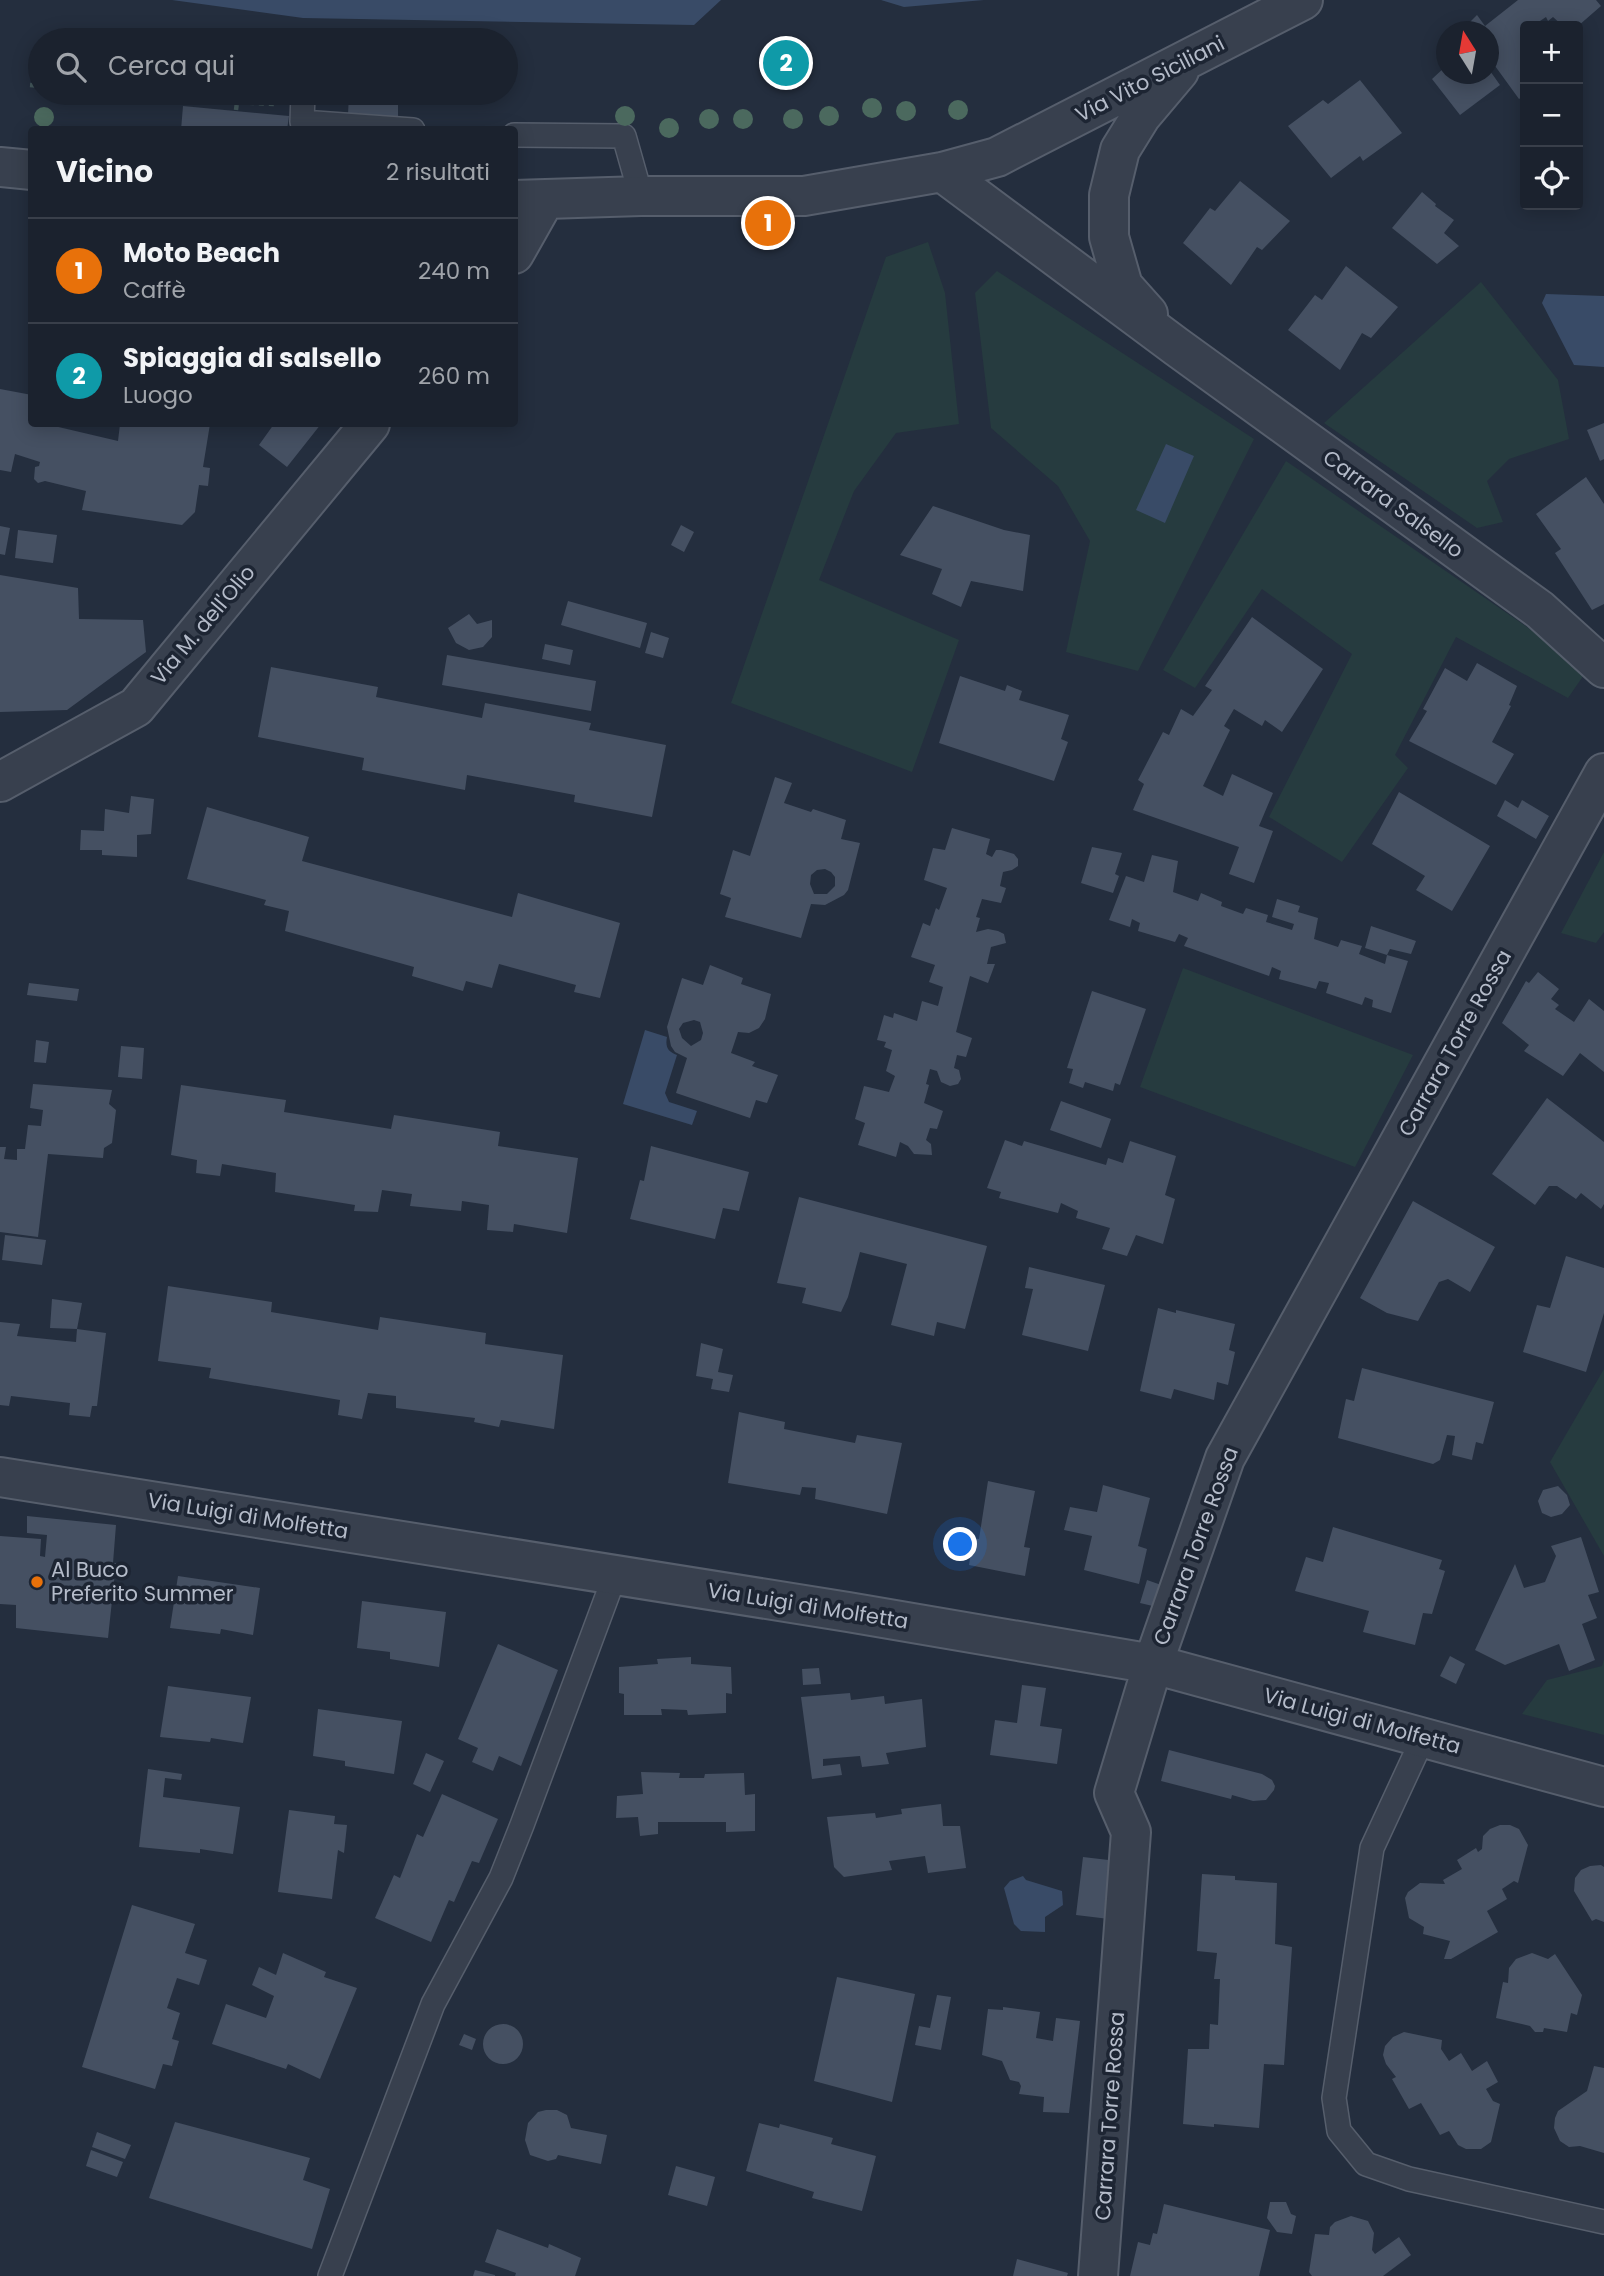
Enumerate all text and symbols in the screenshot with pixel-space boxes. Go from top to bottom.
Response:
north arrow [1436,21,1499,84]
map controls [1520,21,1583,210]
button: + [1520,21,1583,84]
search box [28,28,518,105]
street label: Via Vito Siciliani [1070,28,1229,129]
pin: 2 [763,37,809,89]
icon: search [52,48,90,86]
text: Cerca qui [108,48,235,84]
button: − [1520,84,1583,147]
button: locate [1520,147,1583,210]
text: Vicino [56,150,153,193]
text: 2 risultati [386,156,490,188]
pin: 1 [745,197,791,249]
text: Moto Beach [123,235,280,271]
text: 1 [75,255,83,287]
text: 240 m [418,255,490,287]
text: Caffè [123,274,186,306]
text: Spiaggia di salsello [123,340,381,376]
text: 2 [72,360,86,392]
text: 260 m [418,360,490,392]
text: Luogo [123,379,193,411]
street label: Carrara Salsello [1317,443,1470,565]
street label: Via M. dell'Olio [144,559,261,691]
street label: Carrara Torre Rossa [1391,944,1518,1141]
street label: Carrara Torre Rossa [1146,1443,1245,1649]
street label: Via Luigi di Molfetta [146,1485,351,1546]
your location [943,1527,977,1561]
place label: Al Buco Preferito Summer [51,1555,234,1608]
marker: Al Buco Preferito Summer [29,1574,45,1590]
street label: Via Luigi di Molfetta [706,1575,911,1636]
street label: Via Luigi di Molfetta [1260,1680,1464,1761]
street label: Carrara Torre Rossa [1088,2011,1131,2221]

